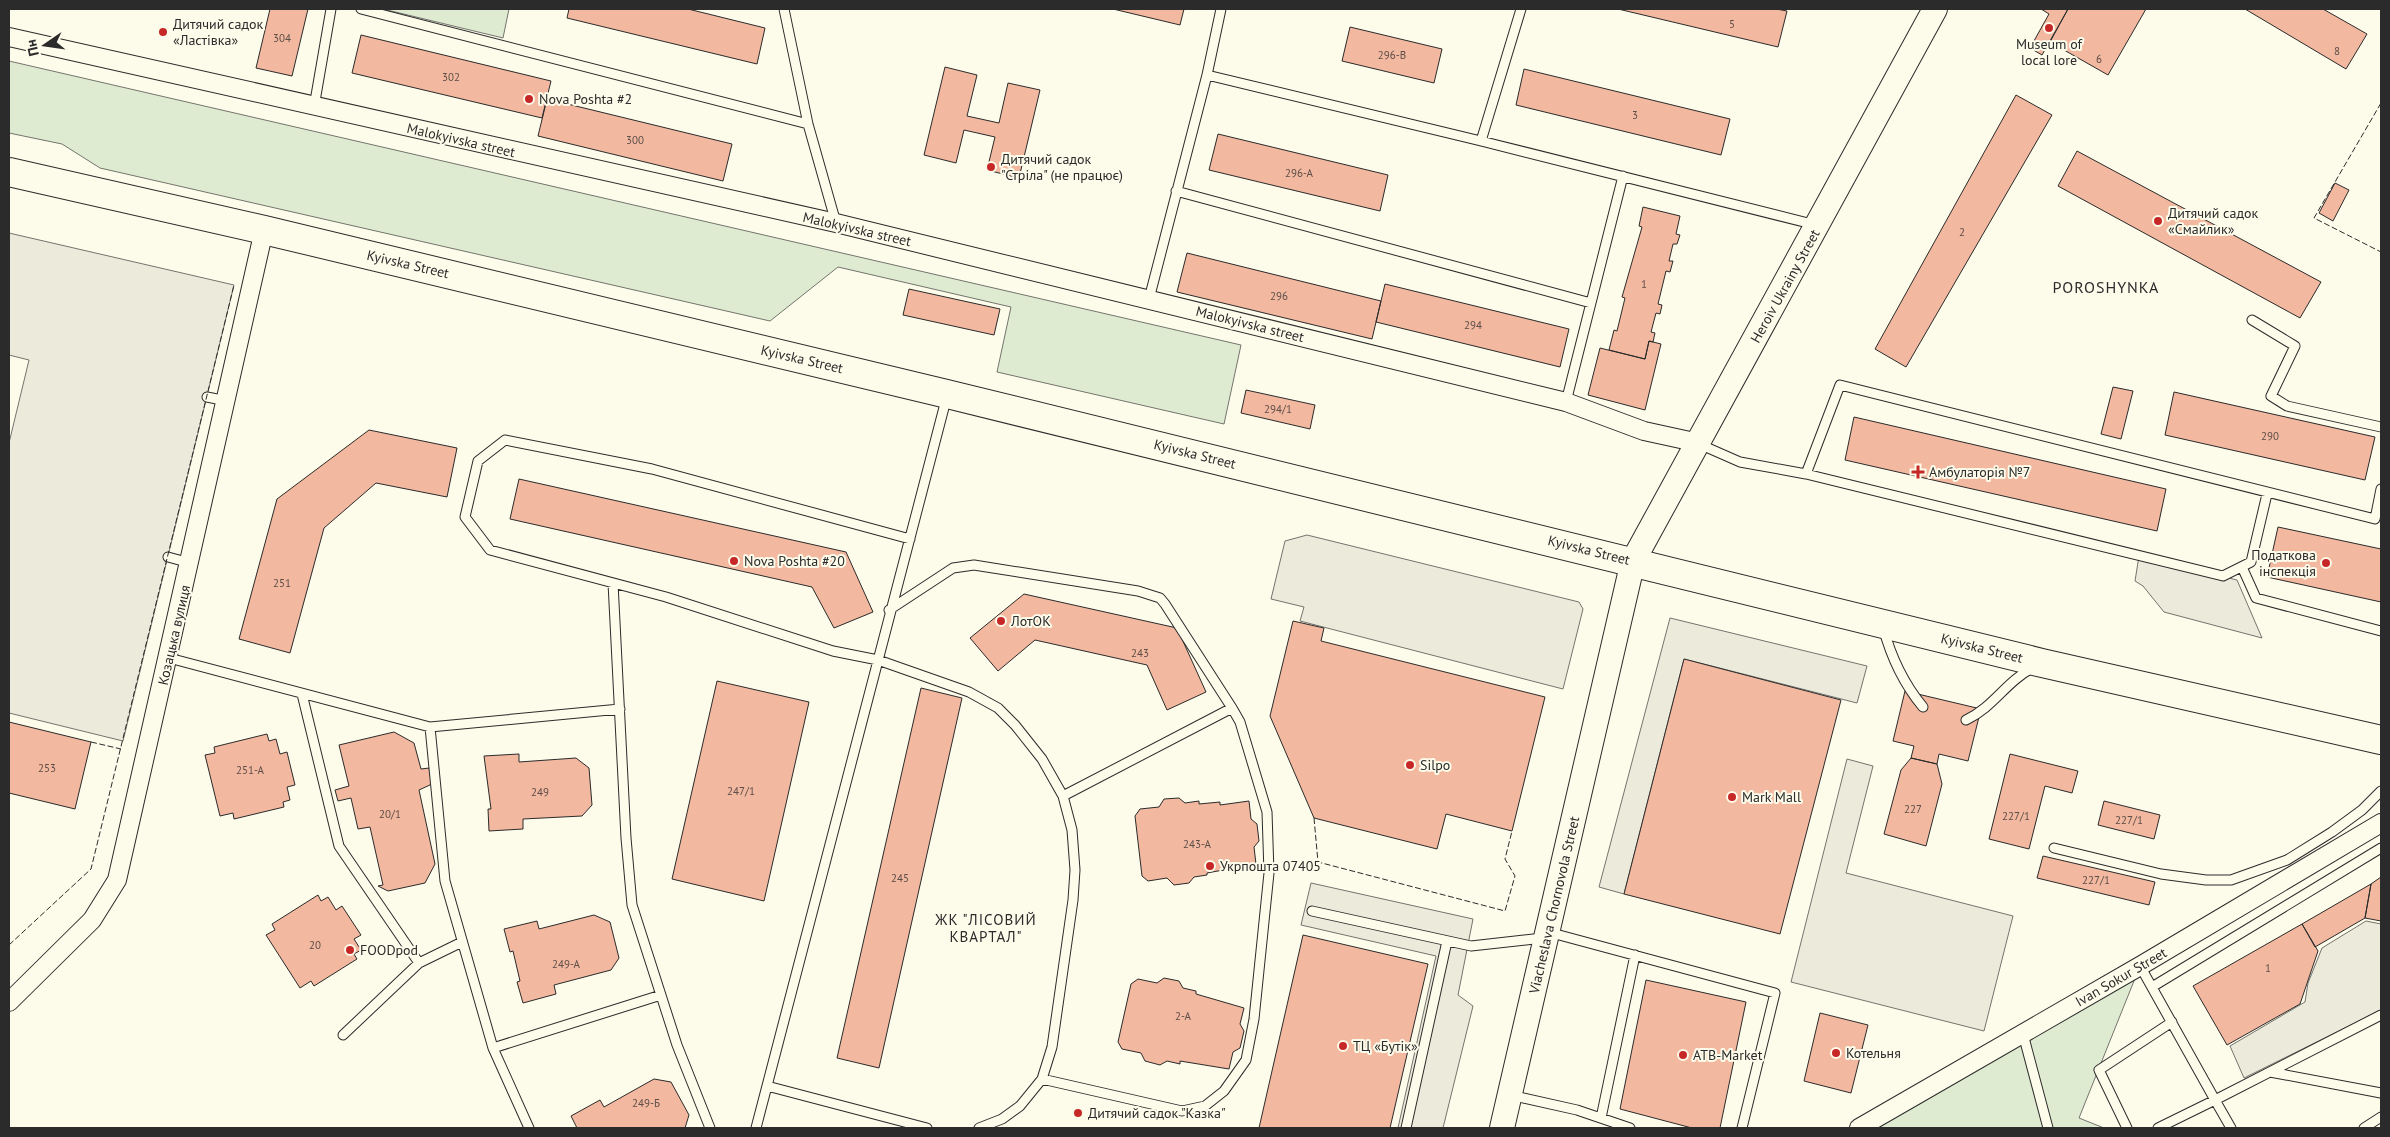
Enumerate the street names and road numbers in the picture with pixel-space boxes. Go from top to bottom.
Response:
street label: Malokyivska street [405,119,517,161]
street label: Malokyivska street [801,208,913,250]
street label: Heroiv Ukrainy Street [1746,226,1824,346]
street label: Kyivska Street [365,246,451,282]
street label: Malokyivska street [1194,302,1306,346]
street label: Kyivska Street [759,341,845,377]
street label: Kyivska Street [1152,435,1238,473]
street label: Kyivska Street [1546,531,1632,569]
street label: Козацька вулиця [154,583,194,687]
street label: Kyivska Street [1939,629,2025,667]
street label: Viacheslava Chornovola Street [1525,814,1583,996]
street label: Ivan Sokur Street [2072,943,2170,1010]

